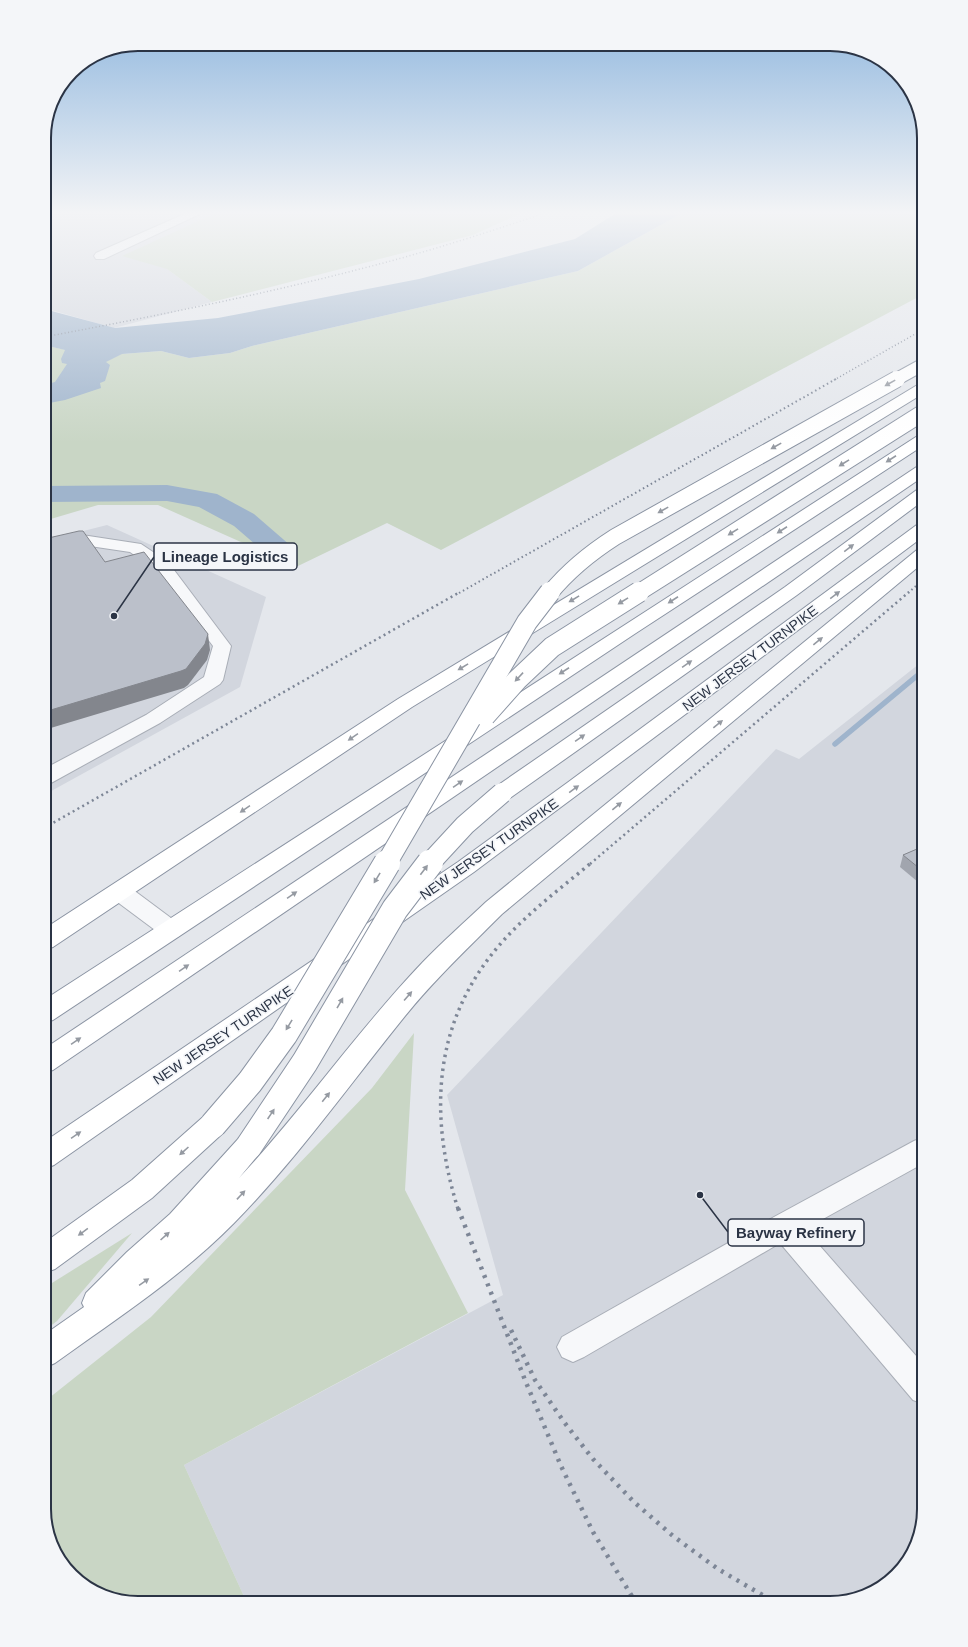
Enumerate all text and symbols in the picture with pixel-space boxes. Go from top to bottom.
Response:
one-way arrow [884,379,896,386]
one-way arrow [770,443,782,450]
one-way arrow [886,455,896,463]
one-way arrow [838,459,849,466]
one-way arrow [657,507,669,514]
one-way arrow [776,526,788,533]
one-way arrow [728,528,739,536]
callout: Lineage Logistics [154,543,297,570]
one-way arrow [844,543,855,552]
text: Lineage Logistics [162,548,288,565]
one-way arrow [830,590,841,599]
one-way arrow [568,596,580,603]
one-way arrow [618,597,628,605]
one-way arrow [667,597,679,604]
street label: NEW JERSEY TURNPIKE [679,602,821,714]
one-way arrow [813,637,823,645]
one-way arrow [681,660,692,668]
one-way arrow [458,663,468,671]
one-way arrow [558,668,570,675]
one-way arrow [515,673,524,682]
one-way arrow [712,719,723,728]
one-way arrow [348,733,358,741]
one-way arrow [575,734,585,742]
one-way arrow [453,780,463,788]
one-way arrow [568,785,579,793]
street label: NEW JERSEY TURNPIKE [417,795,561,903]
one-way arrow [612,802,623,811]
one-way arrow [240,805,250,813]
one-way arrow [420,865,428,876]
one-way arrow [374,872,381,884]
one-way arrow [286,892,298,899]
one-way arrow [179,964,189,972]
street label: NEW JERSEY TURNPIKE [150,982,296,1088]
one-way arrow [403,990,412,1001]
one-way arrow [336,997,343,1009]
one-way arrow [286,1019,293,1031]
one-way arrow [71,1037,82,1045]
one-way arrow [321,1091,330,1102]
one-way arrow [267,1109,275,1119]
one-way arrow [71,1131,82,1139]
one-way arrow [179,1146,189,1156]
one-way arrow [237,1190,246,1201]
callout: Bayway Refinery [728,1219,864,1246]
text: Bayway Refinery [736,1224,857,1241]
one-way arrow [77,1228,88,1236]
one-way arrow [160,1231,170,1241]
one-way arrow [139,1278,150,1286]

